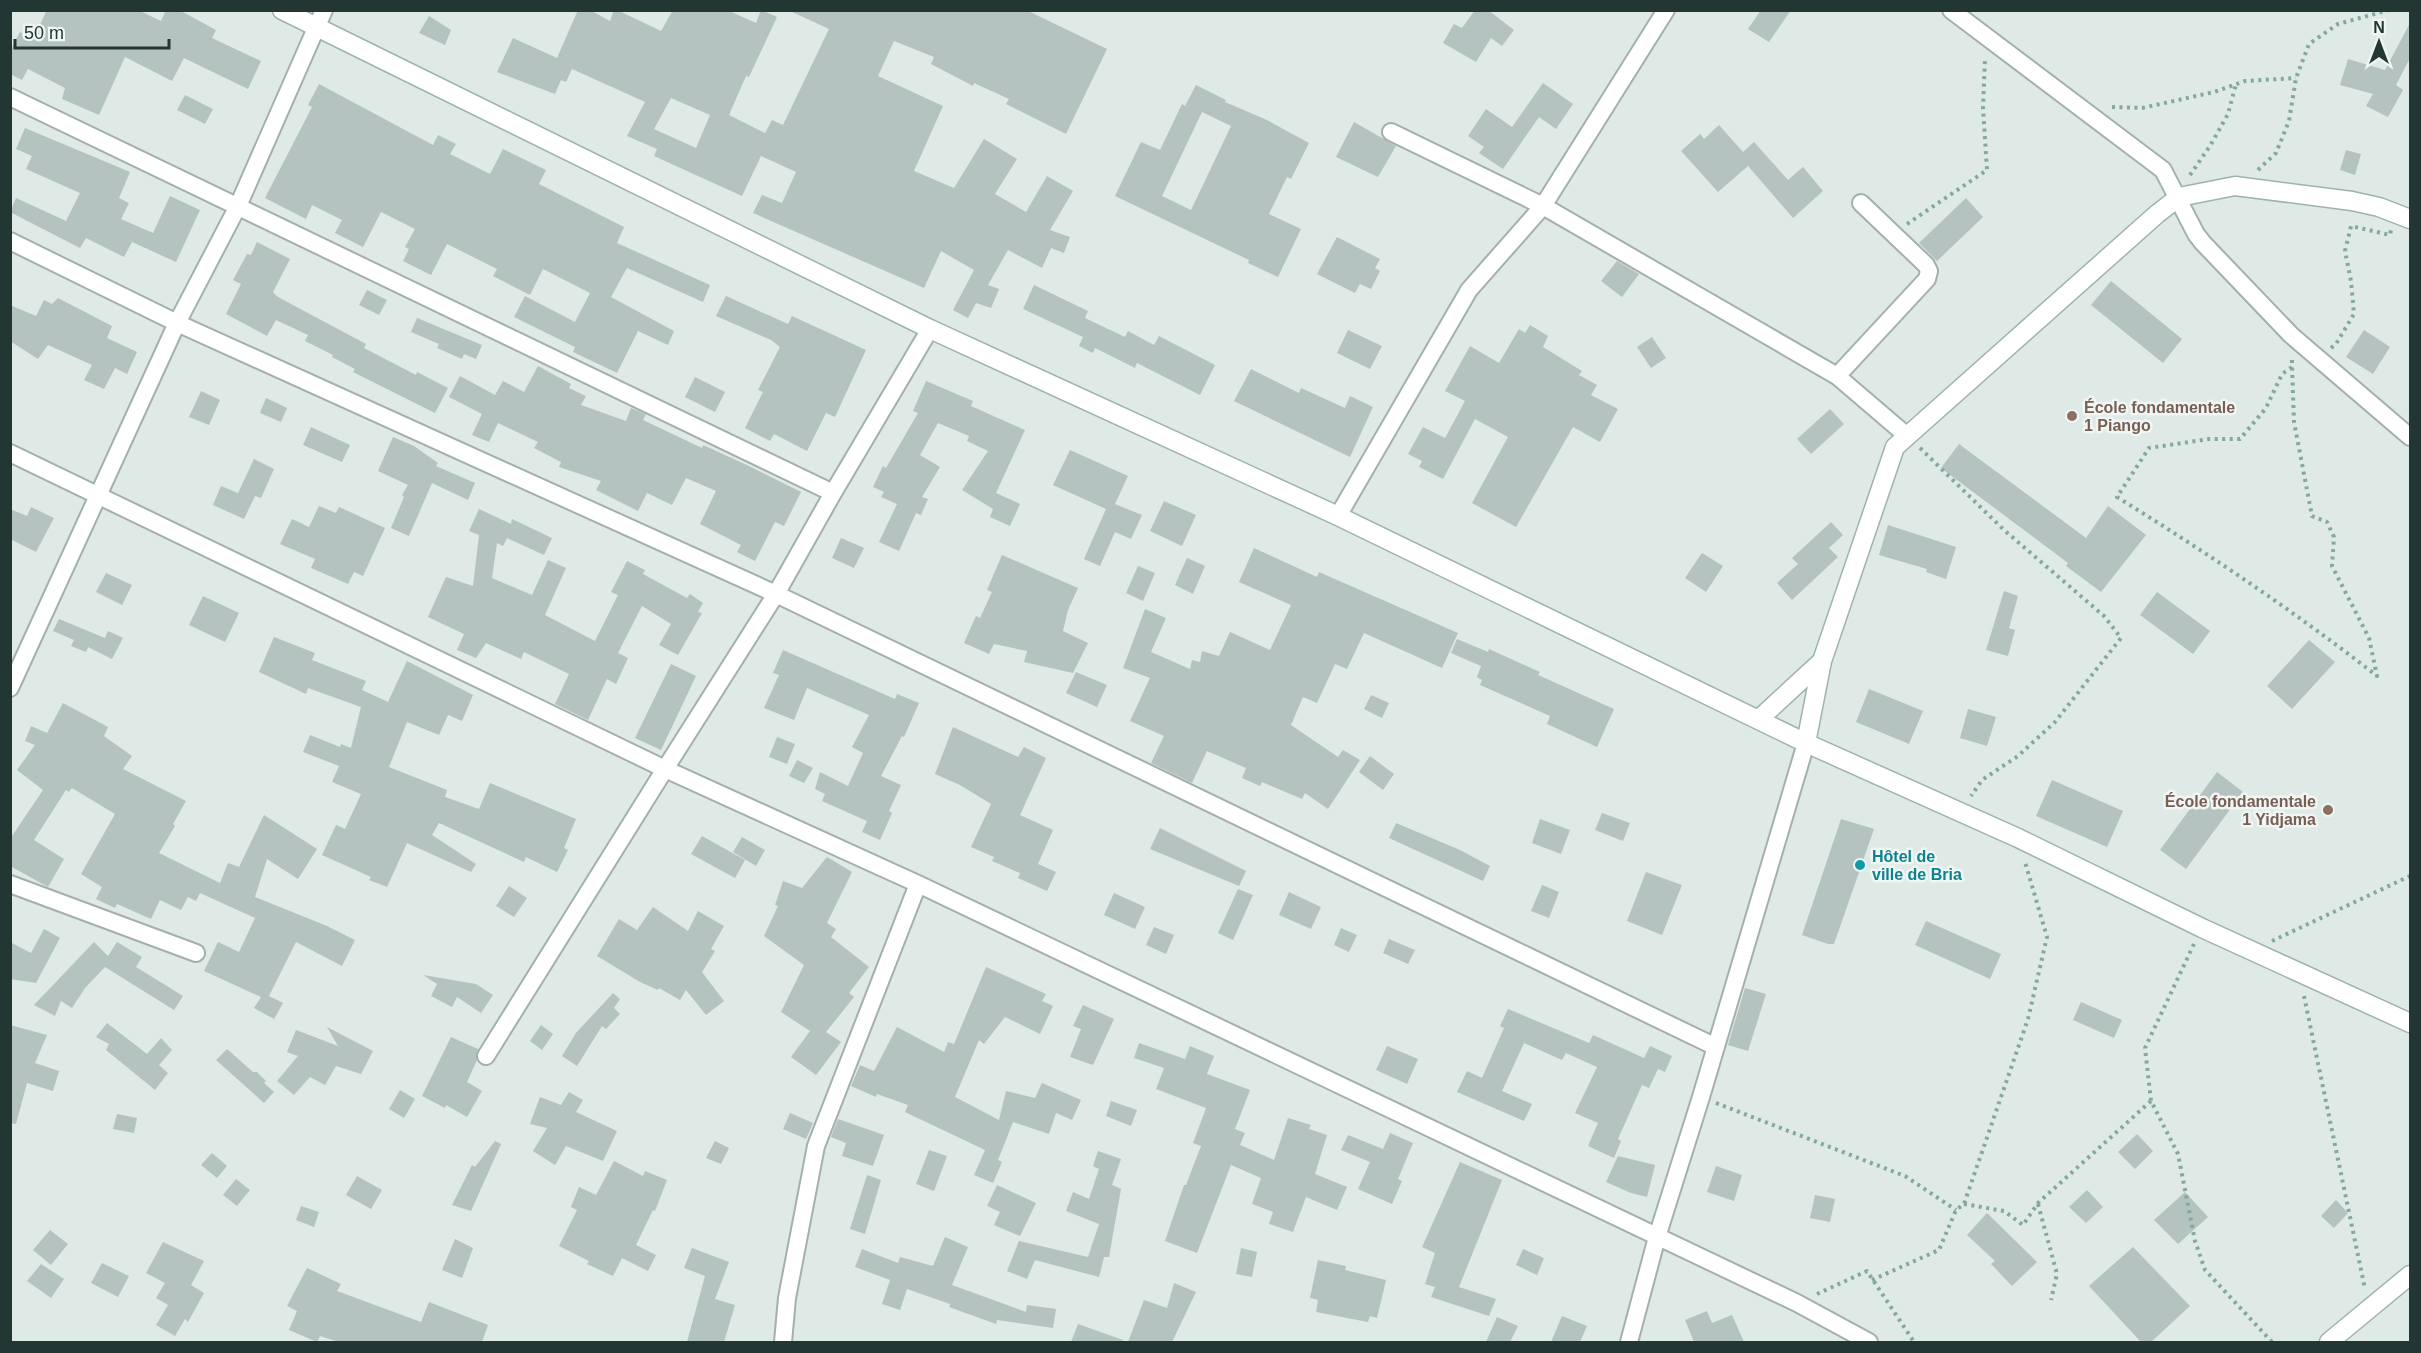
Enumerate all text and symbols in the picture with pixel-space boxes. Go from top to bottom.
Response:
scale bar [15,12,170,50]
north arrow [2349,12,2409,72]
text: N [2373,19,2385,36]
text: 50 m [24,23,64,43]
place label: École fondamentale 1 Piango [2084,398,2235,434]
marker: École fondamentale 1 Piango [2065,409,2079,423]
place label: École fondamentale 1 Yidjama [2165,792,2316,828]
marker: École fondamentale 1 Yidjama [2321,803,2335,817]
place label: Hôtel de ville de Bria [1872,848,1962,883]
marker: Hôtel de ville de Bria [1853,858,1867,872]

